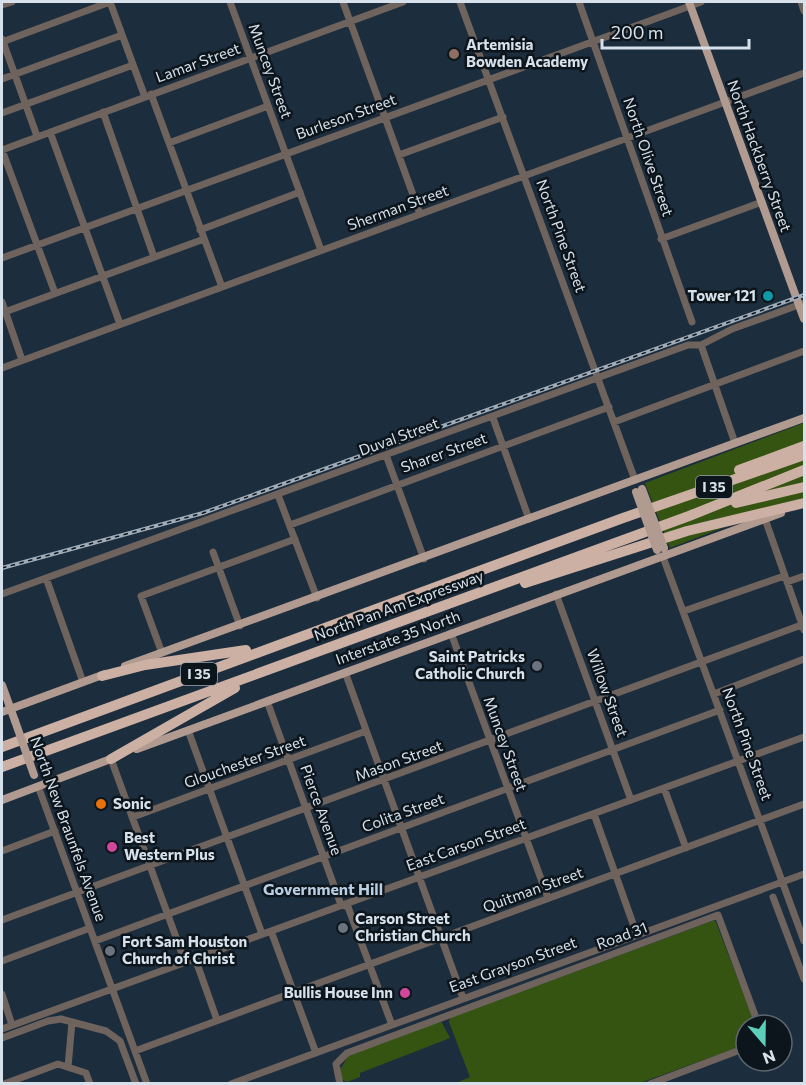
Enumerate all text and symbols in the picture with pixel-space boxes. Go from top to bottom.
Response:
scale bar [602,12,749,50]
street label: Muncey Street [245,21,296,120]
text: 200 m [611,21,664,43]
place label: Artemisia Bowden Academy [466,35,589,70]
street label: Lamar Street [153,38,242,86]
marker: Artemisia Bowden Academy [447,47,461,61]
street label: North Hackberry Street [724,77,796,234]
street label: Burleson Street [293,90,398,143]
street label: North Olive Street [620,95,678,218]
street label: North Pine Street [533,177,591,295]
street label: Sherman Street [345,180,451,234]
place label: Tower 121 [688,286,756,304]
marker: Tower 121 [761,289,775,303]
street label: Duval Street [356,413,441,459]
street label: Sharer Street [398,428,489,476]
road number: I 35 [696,476,732,498]
street label: North Pan Am Expressway [311,566,486,644]
street label: Interstate 35 North [333,606,462,668]
street label: Willow Street [584,646,632,739]
place label: Saint Patricks Catholic Church [415,647,525,682]
marker: Saint Patricks Catholic Church [530,659,544,673]
road number: I 35 [181,663,217,685]
street label: North Pine Street [719,685,777,803]
street label: Muncey Street [480,694,531,793]
street label: Glouchester Street [181,731,308,791]
street label: North New Braunfels Avenue [27,734,111,923]
street label: Mason Street [352,736,445,784]
street label: Pierce Avenue [297,762,347,858]
street label: Colita Street [359,789,446,835]
place label: Sonic [113,794,151,812]
marker: Sonic [94,797,108,811]
street label: East Carson Street [403,814,528,874]
place label: Best Western Plus [124,828,215,863]
marker: Best Western Plus [105,840,119,854]
street label: Quitman Street [480,863,585,916]
district label: Government Hill [263,879,383,898]
place label: Carson Street Christian Church [355,909,471,944]
street label: Road 31 [594,918,650,953]
marker: Carson Street Christian Church [336,921,350,935]
place label: Fort Sam Houston Church of Christ [122,932,247,967]
street label: East Grayson Street [446,933,579,996]
marker: Fort Sam Houston Church of Christ [103,944,117,958]
place label: Bullis House Inn [284,983,393,1001]
marker: Bullis House Inn [398,986,412,1000]
north arrow [734,1013,794,1073]
text: N [760,1047,778,1069]

